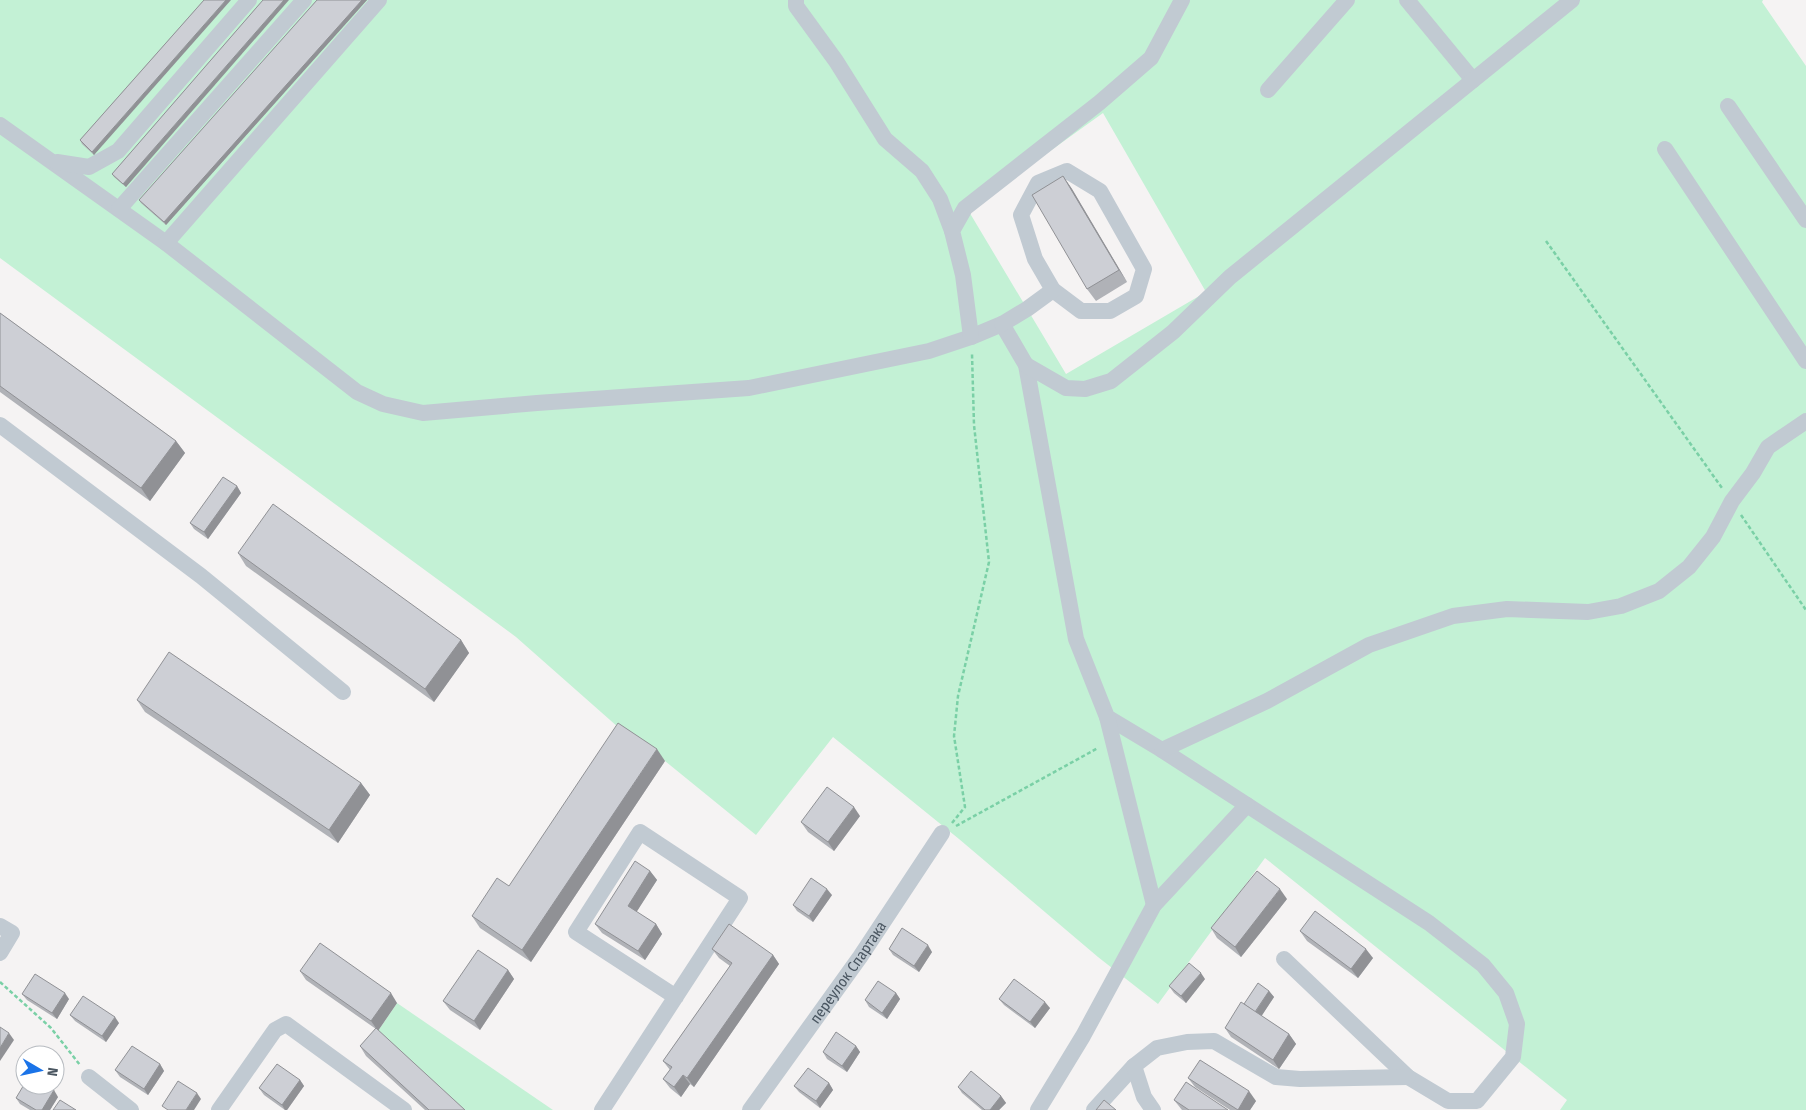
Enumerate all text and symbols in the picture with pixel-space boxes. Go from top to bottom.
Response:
street label: переулок Спартака [806,918,890,1027]
north arrow [15,1045,65,1095]
text: N [43,1066,61,1077]

